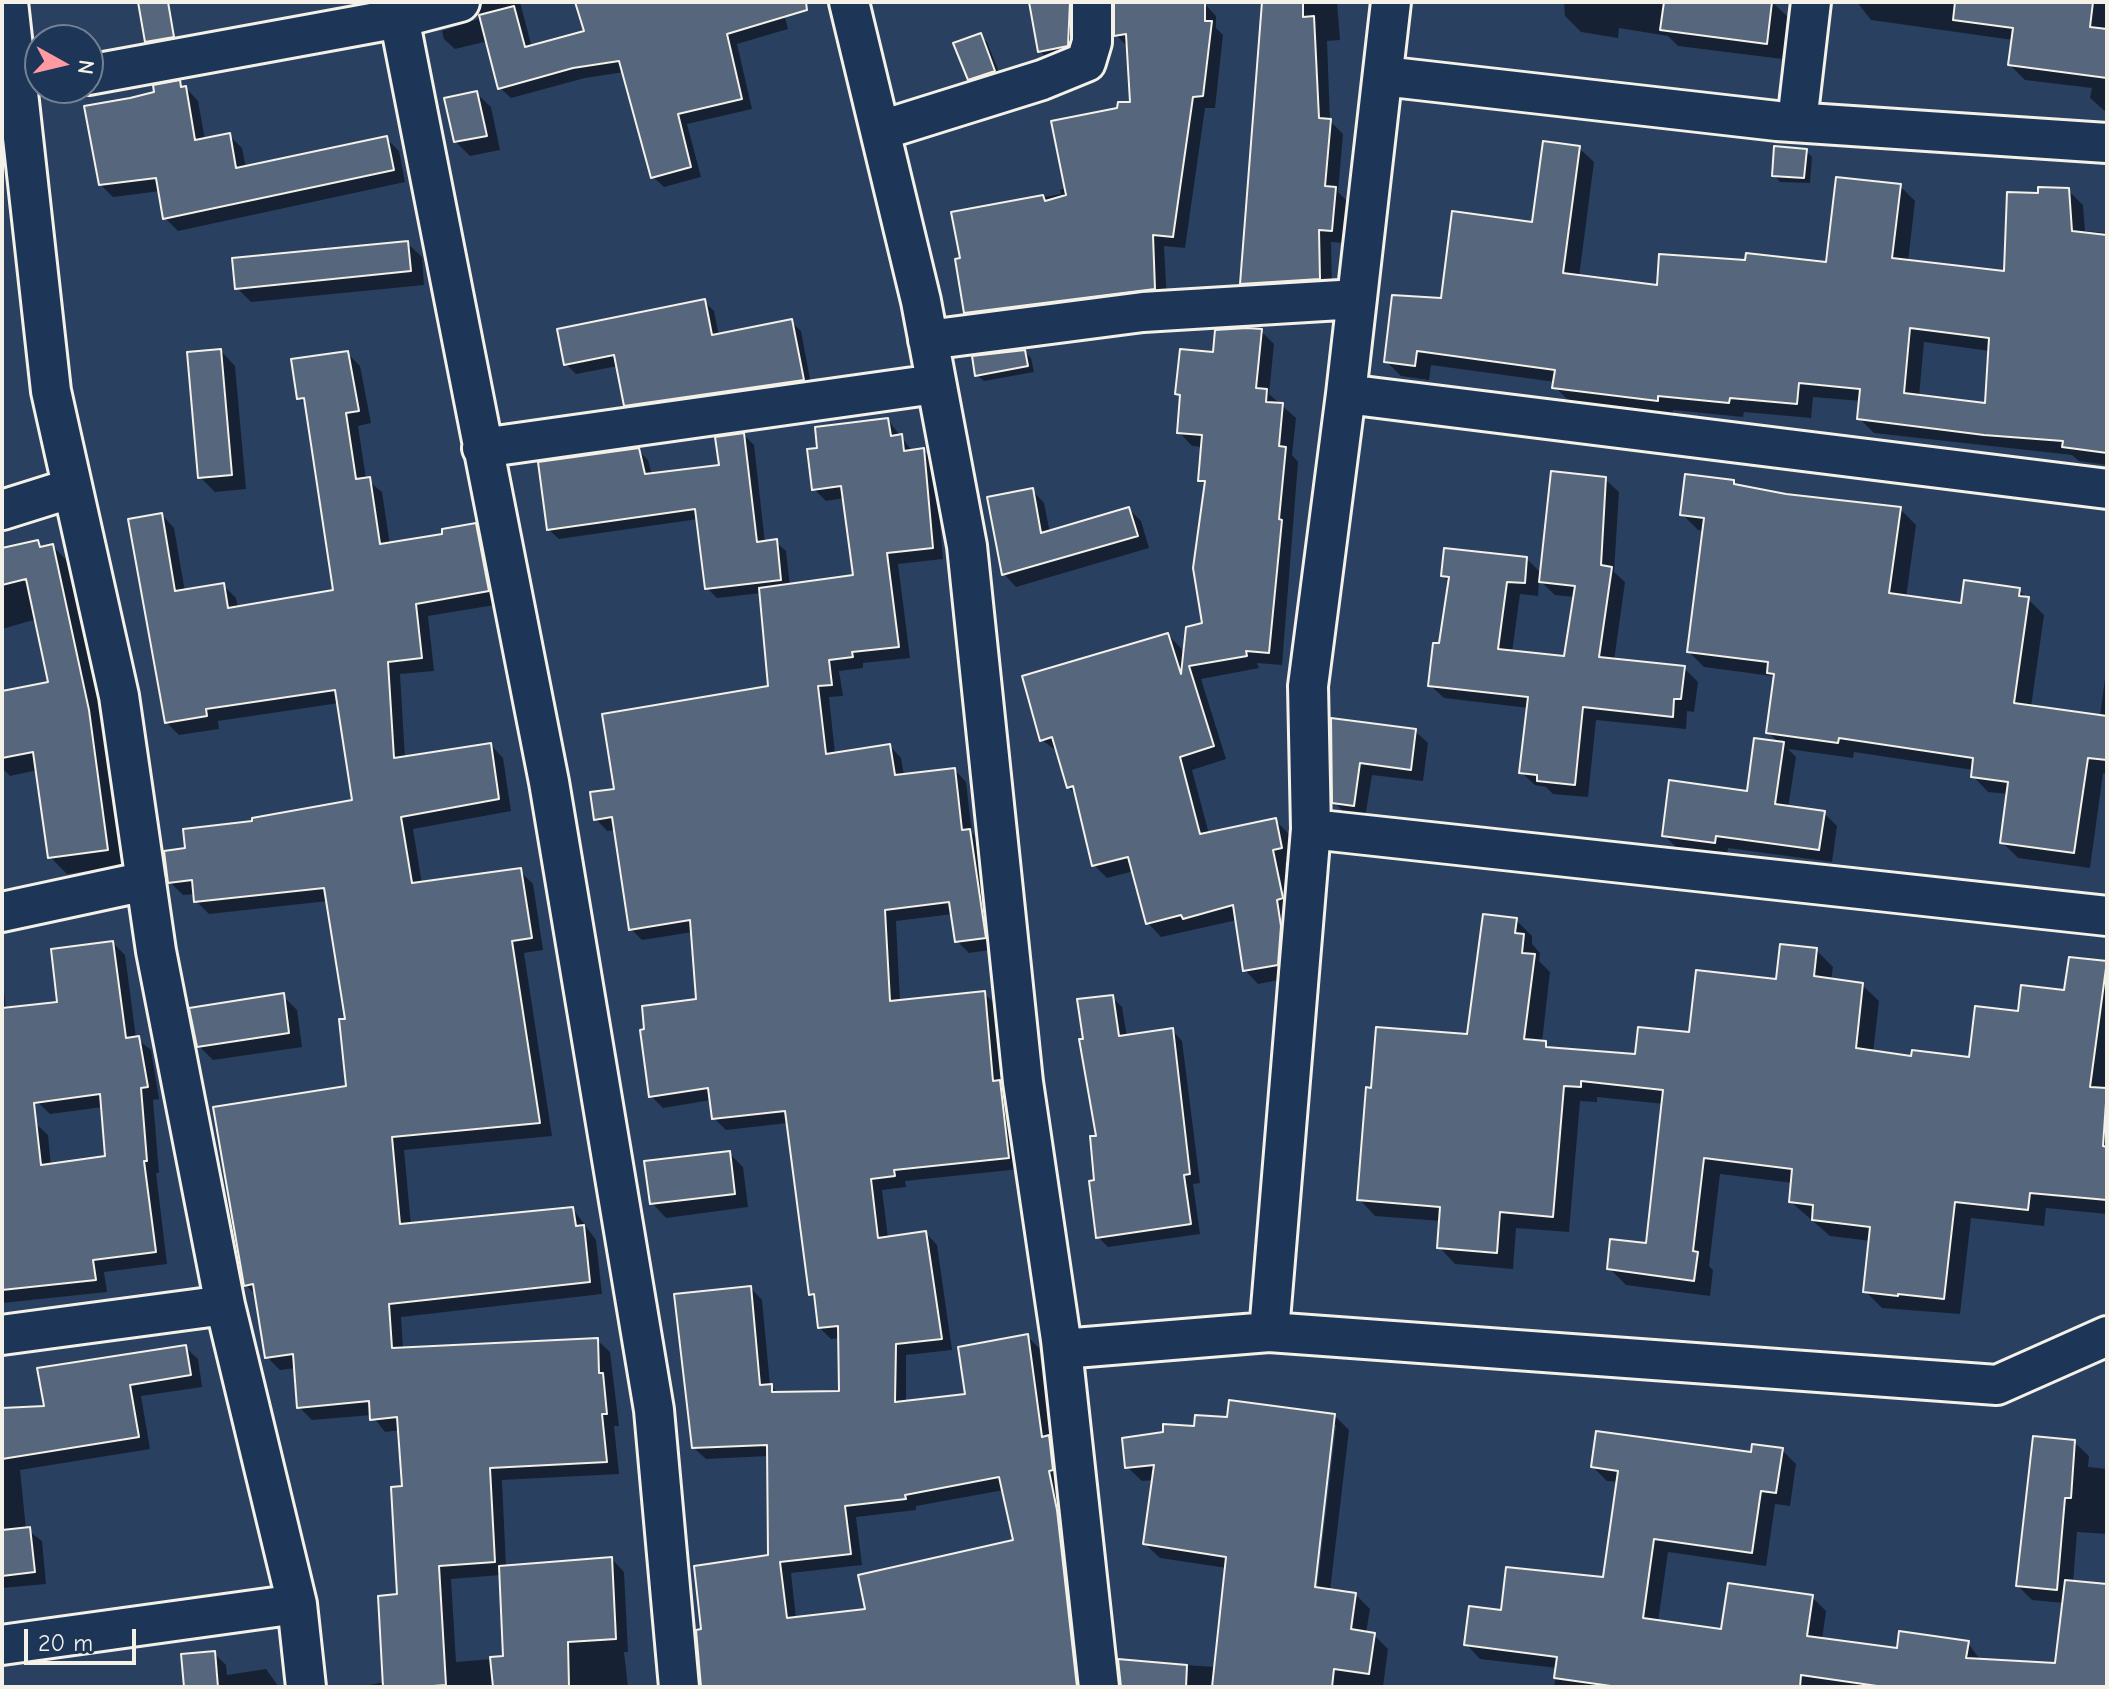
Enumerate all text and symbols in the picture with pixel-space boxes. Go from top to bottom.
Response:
north arrow [24,24,104,104]
text: N [72,58,100,76]
scale bar [28,1613,140,1663]
text: 20 m [38,1629,93,1657]

